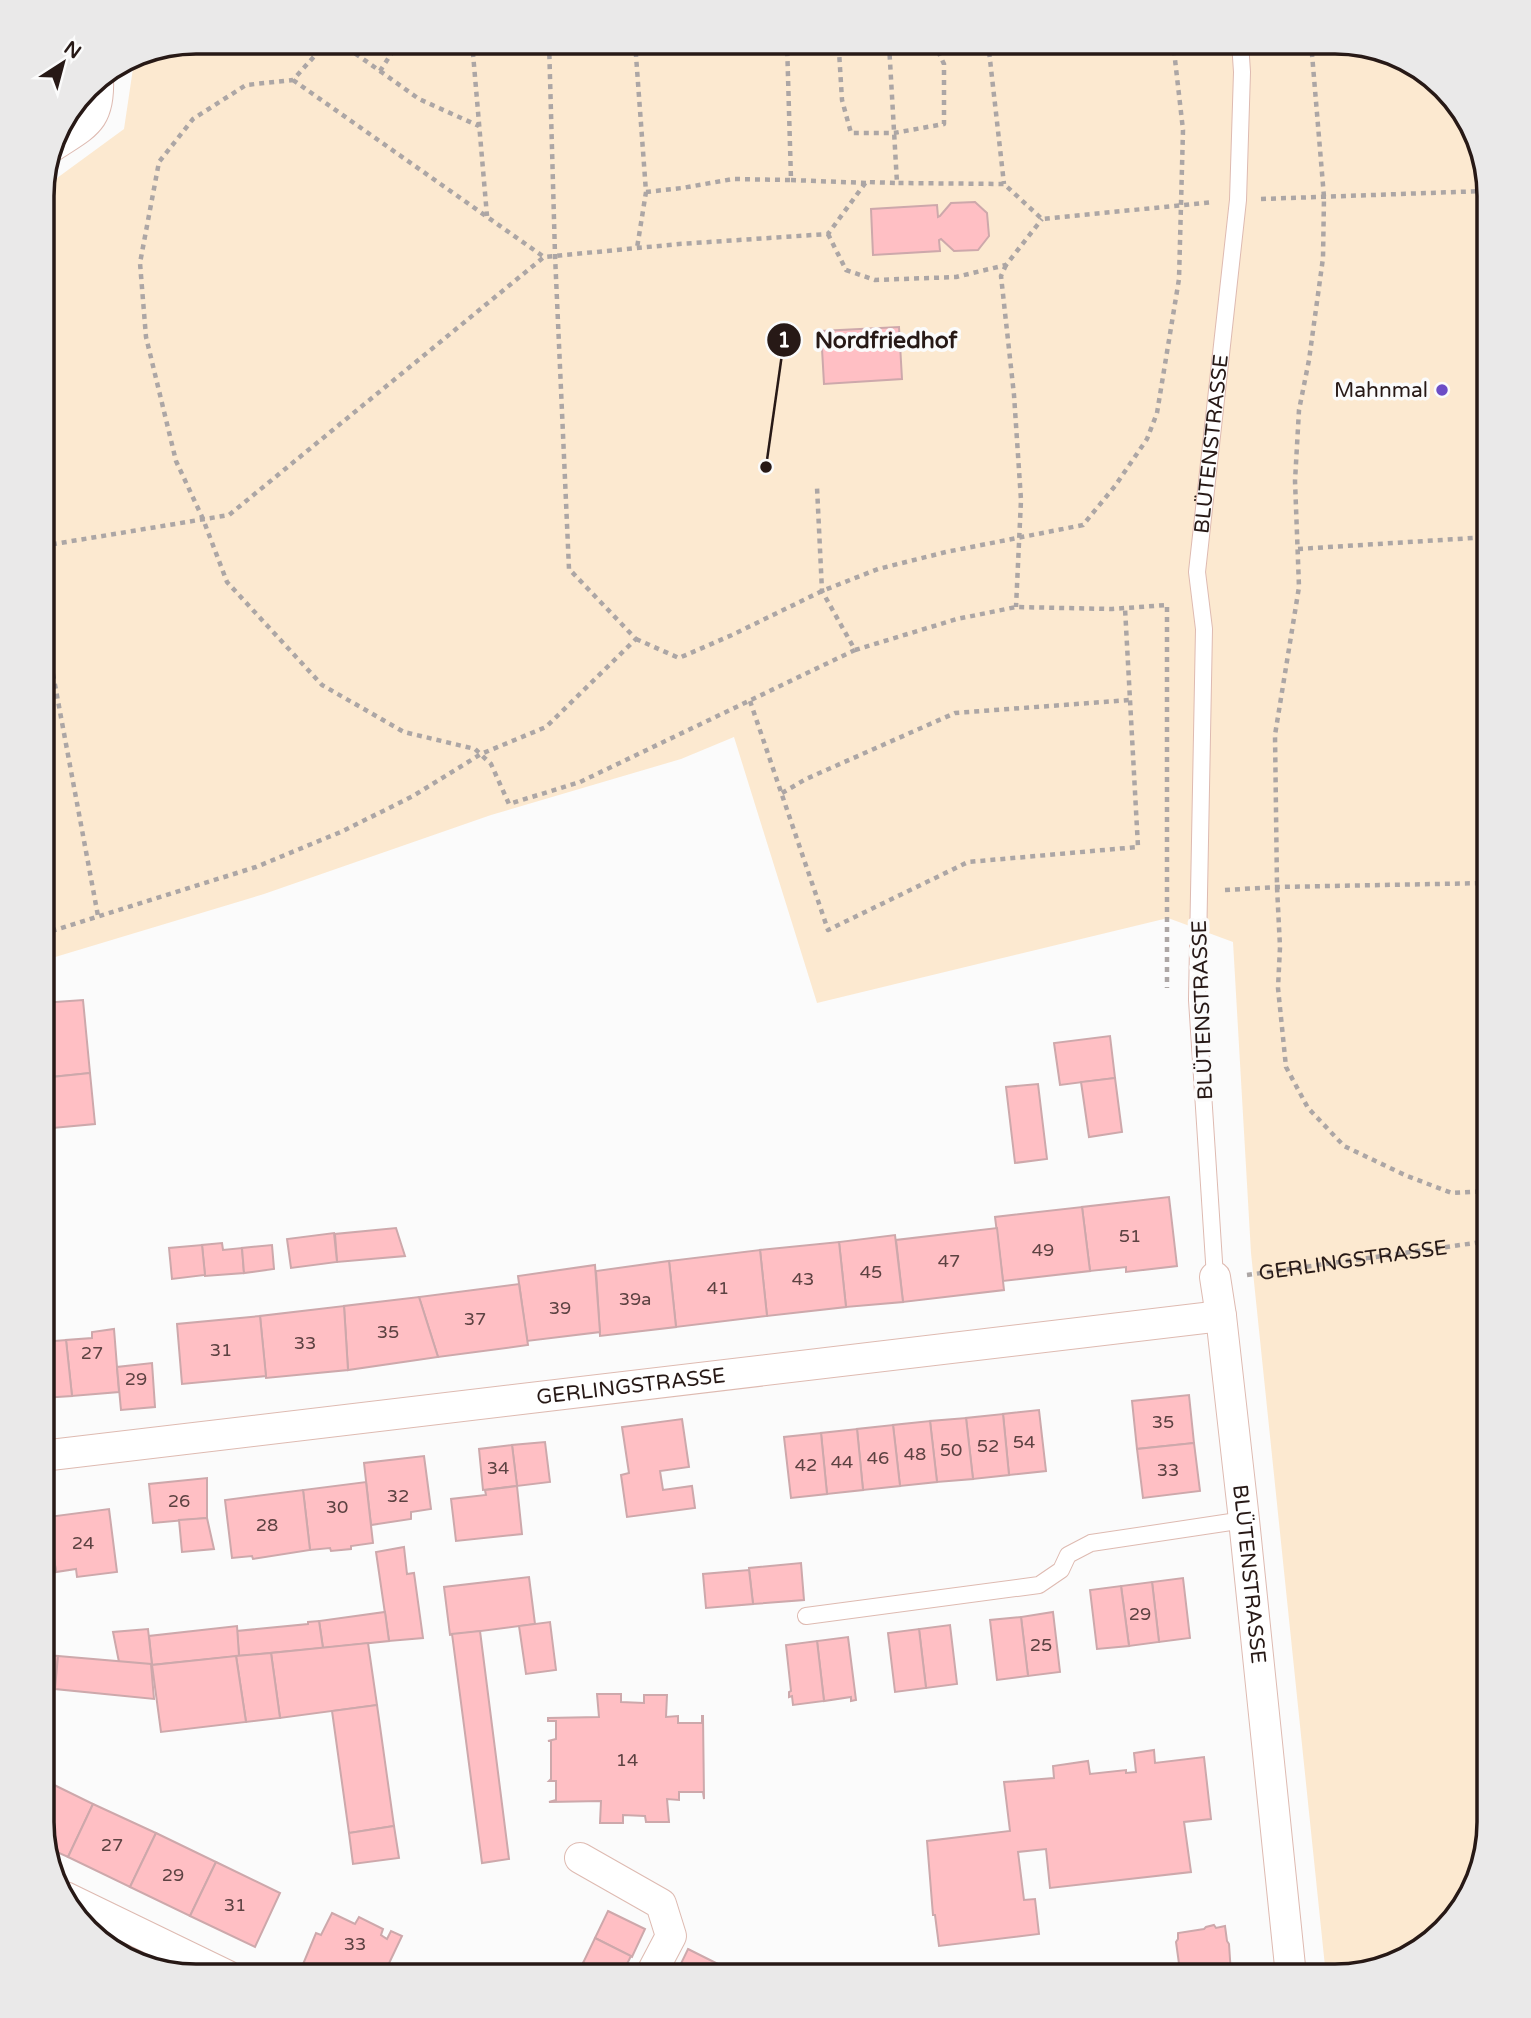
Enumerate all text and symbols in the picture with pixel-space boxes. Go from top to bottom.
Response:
north arrow [28,28,98,98]
text: N [60,37,85,63]
callout: Nordfriedhof [766,318,972,362]
text: Nordfriedhof [815,327,959,355]
text: 1 [777,328,791,353]
street label: BLÜTENSTRASSE [1189,353,1234,535]
place label: Mahnmal [1334,378,1428,403]
marker: Mahnmal [1434,382,1450,398]
street label: BLÜTENSTRASSE [1187,920,1218,1100]
house number: 51 [1119,1225,1141,1247]
street label: GERLINGSTRASSE [1257,1235,1449,1286]
house number: 49 [1032,1239,1054,1261]
house number: 47 [938,1250,960,1272]
house number: 45 [860,1261,882,1283]
house number: 43 [792,1268,814,1290]
house number: 41 [707,1277,729,1299]
house number: 39a [619,1288,651,1310]
house number: 39 [549,1297,571,1319]
house number: 37 [464,1308,486,1330]
house number: 35 [377,1321,399,1343]
house number: 33 [294,1332,316,1354]
house number: 31 [210,1339,232,1361]
house number: 27 [81,1342,103,1364]
street label: GERLINGSTRASSE [535,1363,727,1410]
house number: 29 [125,1368,147,1390]
house number: 35 [1152,1411,1174,1433]
house number: 54 [1013,1431,1035,1453]
house number: 52 [977,1435,999,1457]
house number: 50 [940,1439,962,1461]
house number: 48 [904,1443,926,1465]
house number: 46 [867,1447,889,1469]
house number: 44 [831,1451,853,1473]
house number: 42 [795,1454,817,1476]
house number: 34 [487,1457,509,1479]
house number: 33 [1157,1459,1179,1481]
street label: BLÜTENSTRASSE [1227,1483,1271,1665]
house number: 32 [387,1485,409,1507]
house number: 26 [168,1490,190,1512]
house number: 30 [326,1496,348,1518]
house number: 28 [256,1514,278,1536]
house number: 24 [72,1532,94,1554]
house number: 29 [1129,1603,1151,1625]
house number: 25 [1030,1634,1052,1656]
house number: 14 [616,1749,638,1771]
house number: 27 [101,1834,123,1856]
house number: 29 [162,1864,184,1886]
house number: 31 [224,1894,246,1916]
house number: 33 [344,1933,366,1955]

